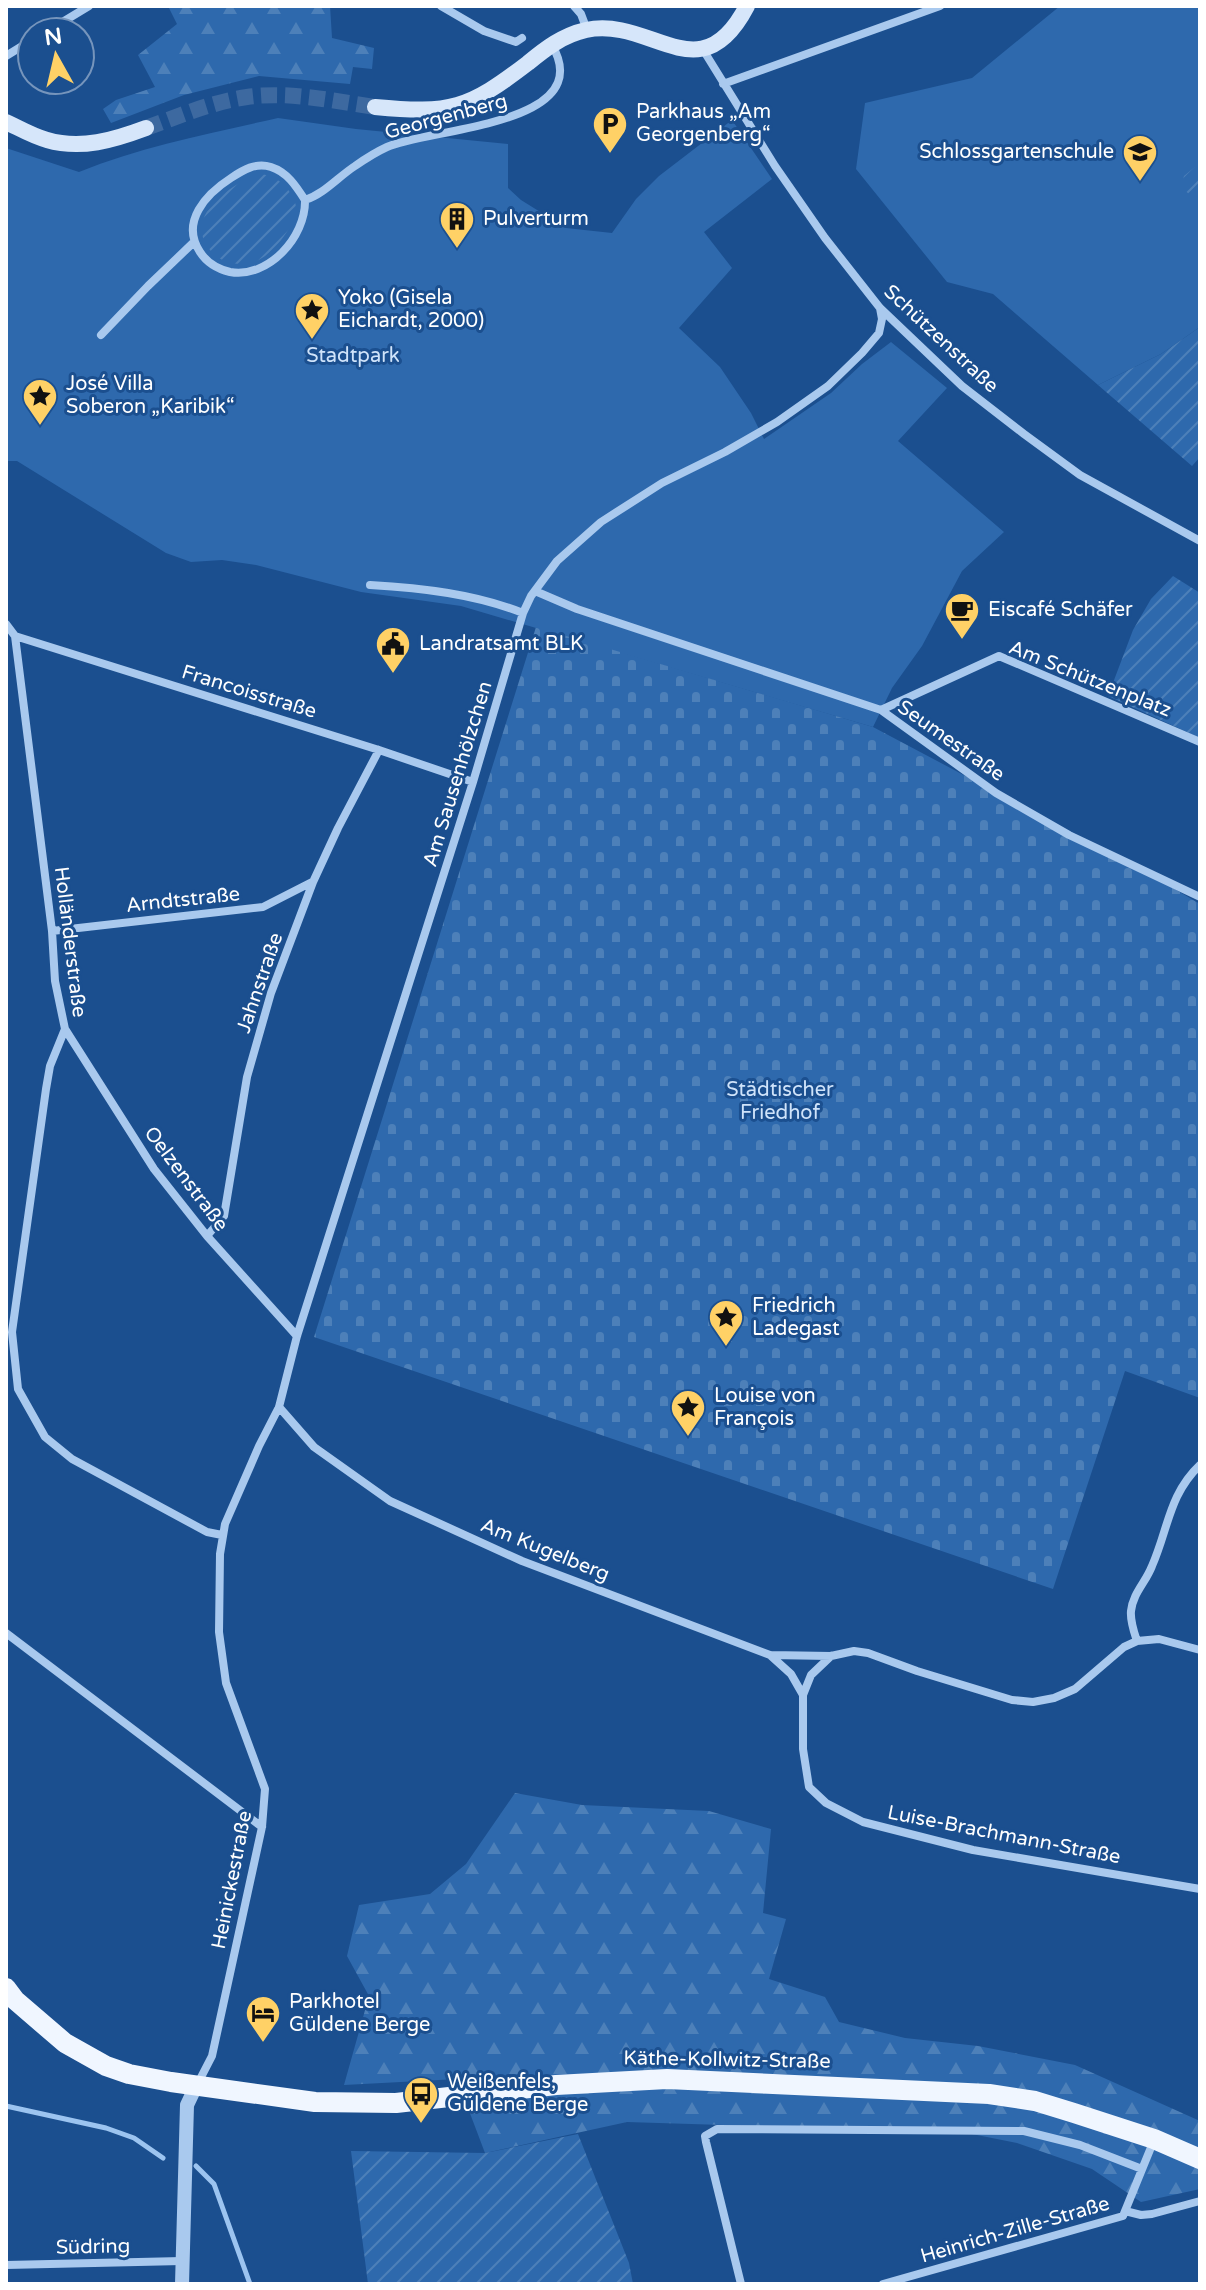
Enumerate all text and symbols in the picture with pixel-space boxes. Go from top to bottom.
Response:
north arrow [16,16,96,96]
text: N [43,23,64,51]
street label: Georgenberg [382,89,510,145]
place label: Parkhaus „Am Georgenberg“ [636,100,771,147]
parking icon: Parkhaus „Am Georgenberg“ [591,105,629,155]
school or university icon: Schlossgartenschule [1121,133,1159,183]
place label: Schlossgartenschule [919,140,1114,164]
building icon: Pulverturm [438,200,476,250]
place label: Pulverturm [483,207,589,231]
street label: Schützenstraße [879,280,1003,398]
place label: Yoko (Gisela Eichardt, 2000) [338,286,484,333]
place icon: Yoko (Gisela Eichardt, 2000) [293,291,331,341]
park label: Stadtpark [306,344,400,368]
place label: José Villa Soberon „Karibik“ [66,372,235,419]
place icon: José Villa Soberon „Karibik“ [21,377,59,427]
cafe icon: Eiscafé Schäfer [943,591,981,641]
place label: Eiscafé Schäfer [988,598,1133,622]
public building icon: Landratsamt BLK [374,625,412,675]
place label: Landratsamt BLK [419,632,583,656]
street label: Am Schützenplatz [1005,635,1175,723]
street label: Francoisstraße [179,660,319,724]
street label: Am Sausenhölzchen [418,678,498,870]
street label: Seumestraße [893,695,1009,787]
street label: Holländerstraße [49,865,91,1019]
street label: Arndtstraße [125,882,241,918]
street label: Jahnstraße [232,930,288,1036]
park label: Städtischer Friedhof [726,1078,834,1125]
street label: Oelzenstraße [139,1122,233,1236]
place label: Friedrich Ladegast [752,1294,840,1341]
place icon: Friedrich Ladegast [707,1298,745,1348]
place label: Louise von François [714,1384,816,1431]
place icon: Louise von François [669,1388,707,1438]
street label: Am Kugelberg [477,1513,613,1587]
street label: Luise-Brachmann-Straße [885,1801,1123,1869]
street label: Heinickestraße [207,1809,257,1951]
place label: Parkhotel Güldene Berge [289,1990,430,2037]
hotel icon: Parkhotel Güldene Berge [244,1994,282,2044]
street label: Käthe-Kollwitz-Straße [623,2046,831,2074]
place label: Weißenfels, Güldene Berge [447,2070,588,2117]
bus stop icon: Weißenfels, Güldene Berge [402,2075,440,2125]
street label: Heinrich-Zille-Straße [918,2192,1112,2268]
street label: Südring [56,2234,130,2260]

